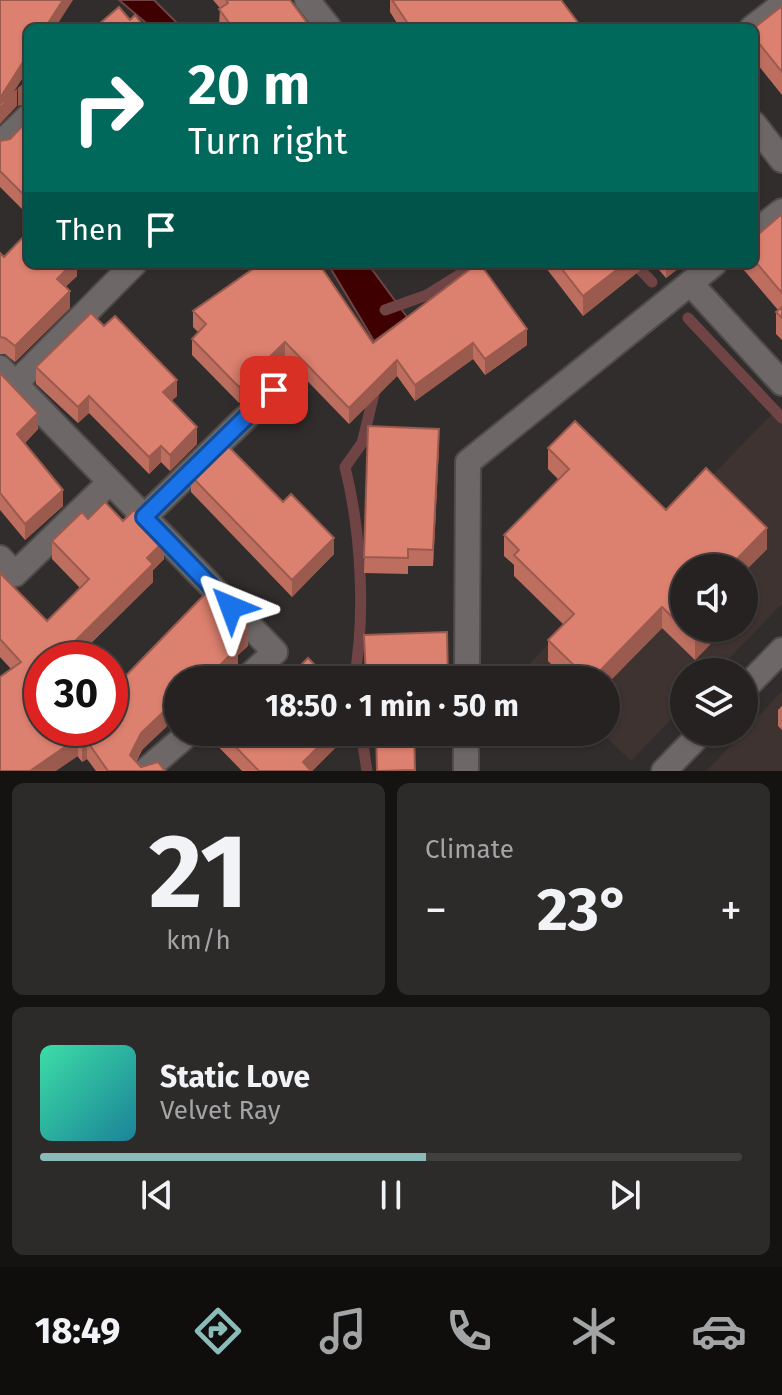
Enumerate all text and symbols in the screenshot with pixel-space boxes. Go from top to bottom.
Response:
text: 20 m [188,52,310,119]
icon: right [56,56,160,160]
text: Turn right [188,120,348,164]
icon: arrive [139,208,183,252]
text: Then [56,212,123,248]
pin [240,356,308,424]
icon: arrive [252,368,296,412]
map controls [670,554,758,746]
button: sound [670,554,758,642]
position arrow [189,565,273,649]
speed limit sign: 30 [24,642,128,746]
button: layers [670,658,758,746]
text: 18:50 · 1 min · 50 m [265,688,519,724]
text: 21 [149,810,248,935]
text: Climate [425,834,514,865]
text: 23° [537,874,630,946]
text: − [425,884,447,937]
text: + [720,884,742,937]
text: km/h [166,925,231,956]
text: Static Love [160,1059,310,1095]
text: Velvet Ray [160,1095,280,1126]
icon: previous [135,1173,179,1217]
icon: pause [369,1173,413,1217]
icon: next [603,1173,647,1217]
icon: directions [190,1303,246,1359]
icon: music [315,1303,371,1359]
icon: phone [441,1303,497,1359]
icon: climate [566,1303,622,1359]
icon: car [691,1303,747,1359]
text: 18:49 [35,1309,121,1353]

